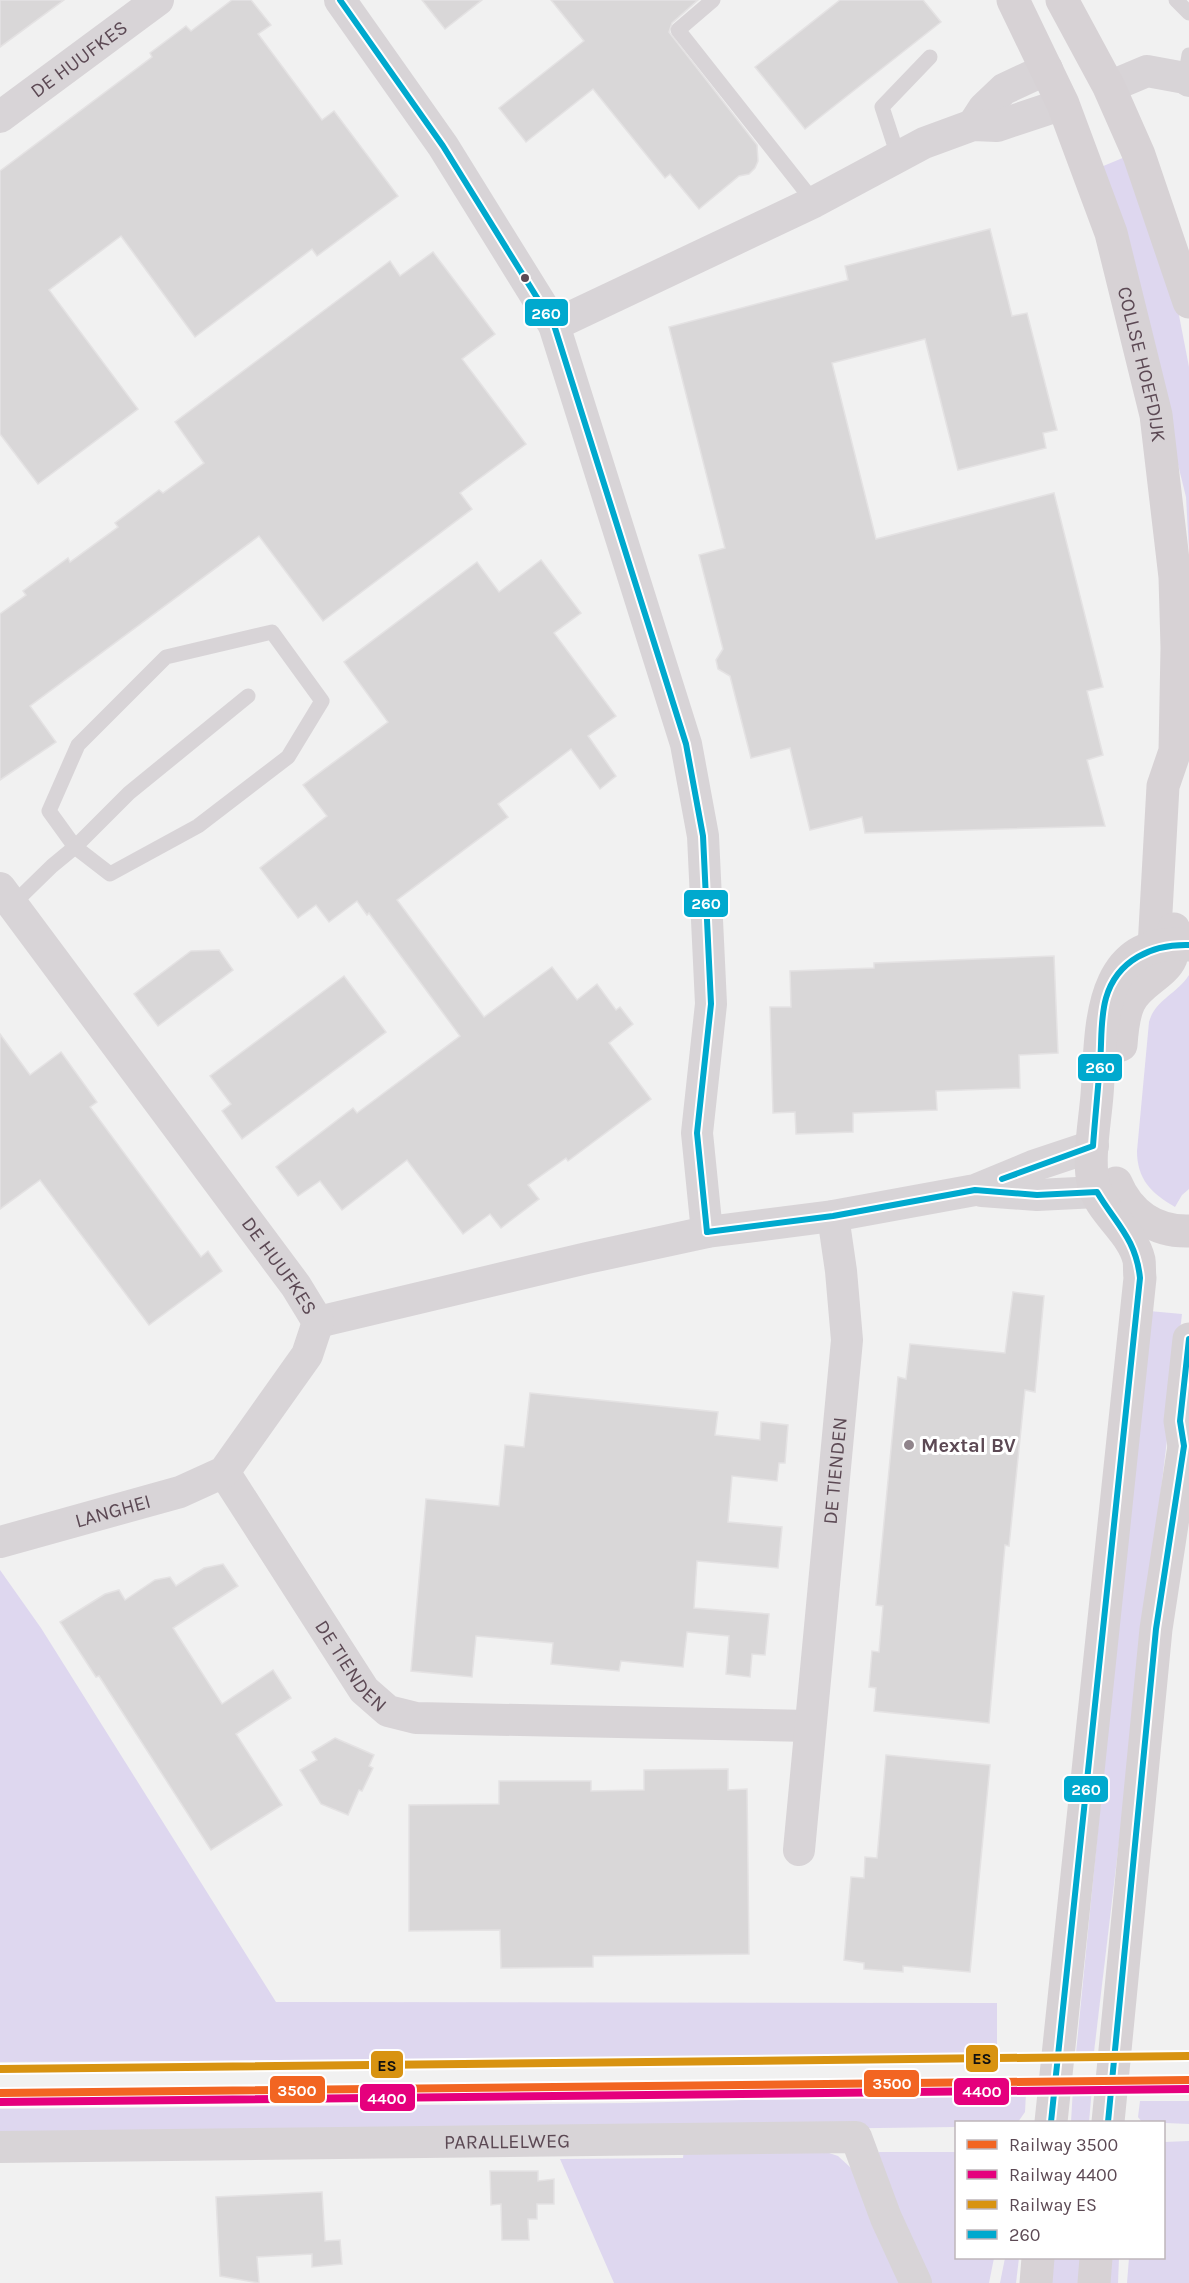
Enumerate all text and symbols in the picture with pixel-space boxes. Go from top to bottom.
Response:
street label: DE HUUFKES [26,16,132,102]
unlabelled marker [519,272,531,284]
street label: COLLSE HOEFDIJK [1113,284,1170,443]
line badge: 260 [524,298,569,327]
text: 260 [531,304,561,323]
line badge: 260 [683,889,729,918]
text: 260 [691,894,721,913]
line badge: 260 [1077,1053,1123,1082]
text: 260 [1085,1058,1115,1077]
street label: DE HUUFKES [237,1213,322,1319]
street label: DE TIENDEN [819,1416,852,1526]
place label: Mextal BV [921,1434,1016,1457]
marker: Mextal BV [902,1438,916,1452]
street label: LANGHEI [72,1490,153,1533]
street label: DE TIENDEN [310,1616,391,1717]
line badge: 260 [1063,1775,1109,1803]
text: 260 [1071,1780,1101,1799]
line badge: ES [965,2044,999,2073]
text: ES [972,2049,992,2068]
line badge: ES [370,2050,404,2079]
text: ES [377,2056,397,2075]
line badge: 3500 [863,2069,920,2098]
text: 3500 [872,2074,912,2093]
line badge: 3500 [269,2075,326,2104]
line badge: 4400 [953,2077,1010,2106]
text: 3500 [277,2081,317,2100]
text: 4400 [962,2082,1002,2101]
line badge: 4400 [359,2083,416,2112]
text: 4400 [367,2089,407,2108]
legend [955,2121,1165,2259]
street label: PARALLELWEG [444,2129,570,2154]
text: Railway 3500 [1009,2134,1118,2156]
text: Railway 4400 [1009,2164,1117,2186]
text: Railway ES [1009,2194,1097,2216]
text: 260 [1009,2224,1040,2246]

